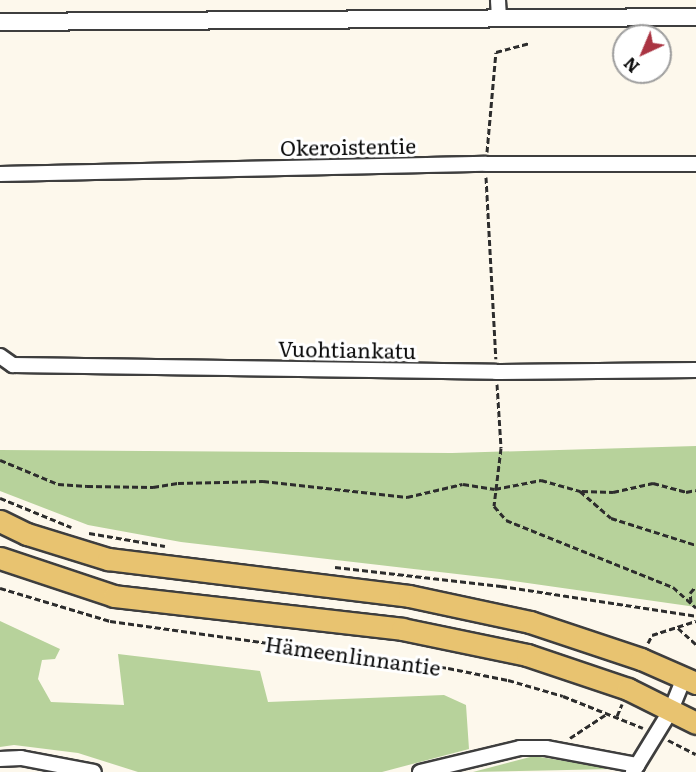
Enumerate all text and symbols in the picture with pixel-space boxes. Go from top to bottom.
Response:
north arrow [612,24,672,84]
text: N [618,52,644,79]
street label: Okeroistentie [280,132,416,160]
street label: Vuohtiankatu [278,335,416,363]
street label: Hämeenlinnantie [264,630,442,680]

